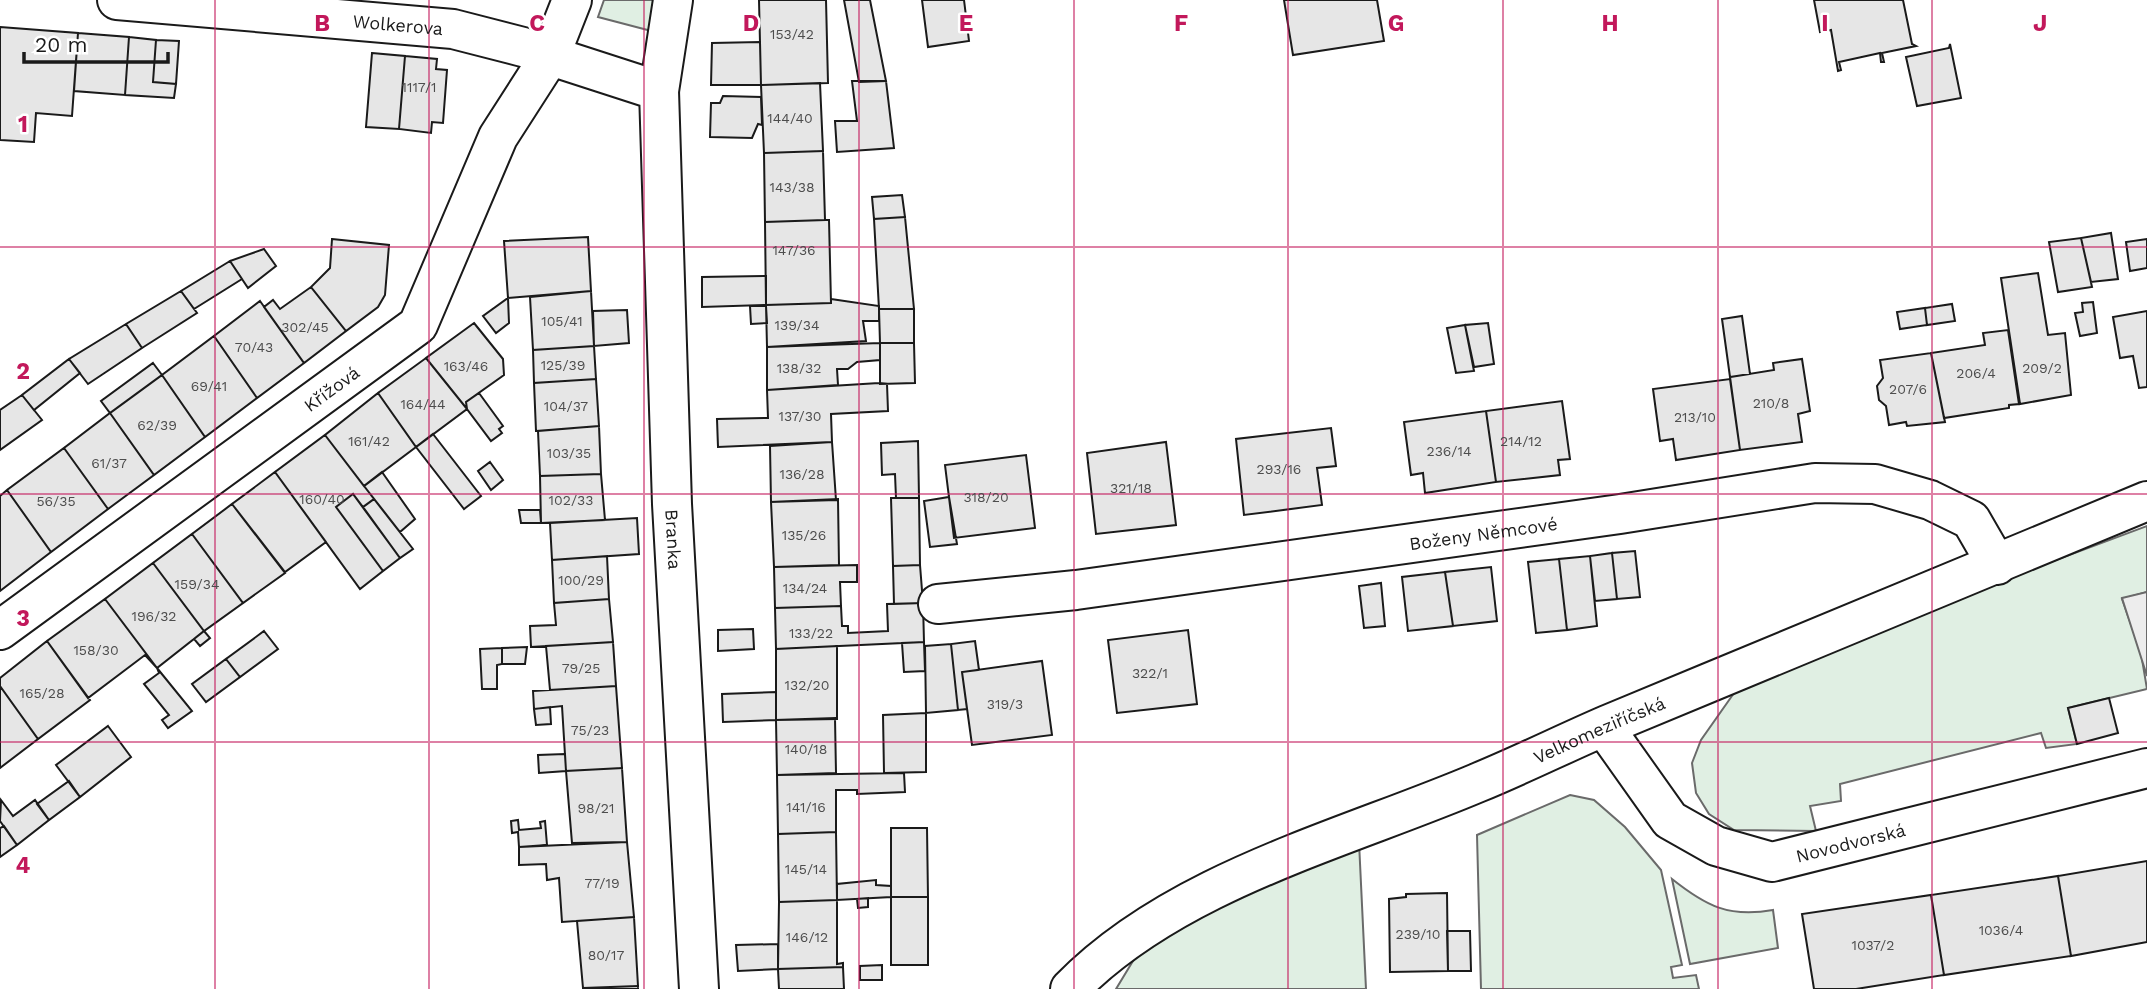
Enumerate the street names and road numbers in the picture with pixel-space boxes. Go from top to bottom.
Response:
street label: Wolkerova [352,10,444,39]
street label: Křížová [299,361,363,416]
street label: Branka [662,509,686,570]
street label: Boženy Němcové [1408,512,1559,554]
street label: Velkomeziříčská [1530,692,1668,767]
street label: Novodvorská [1793,819,1907,866]

